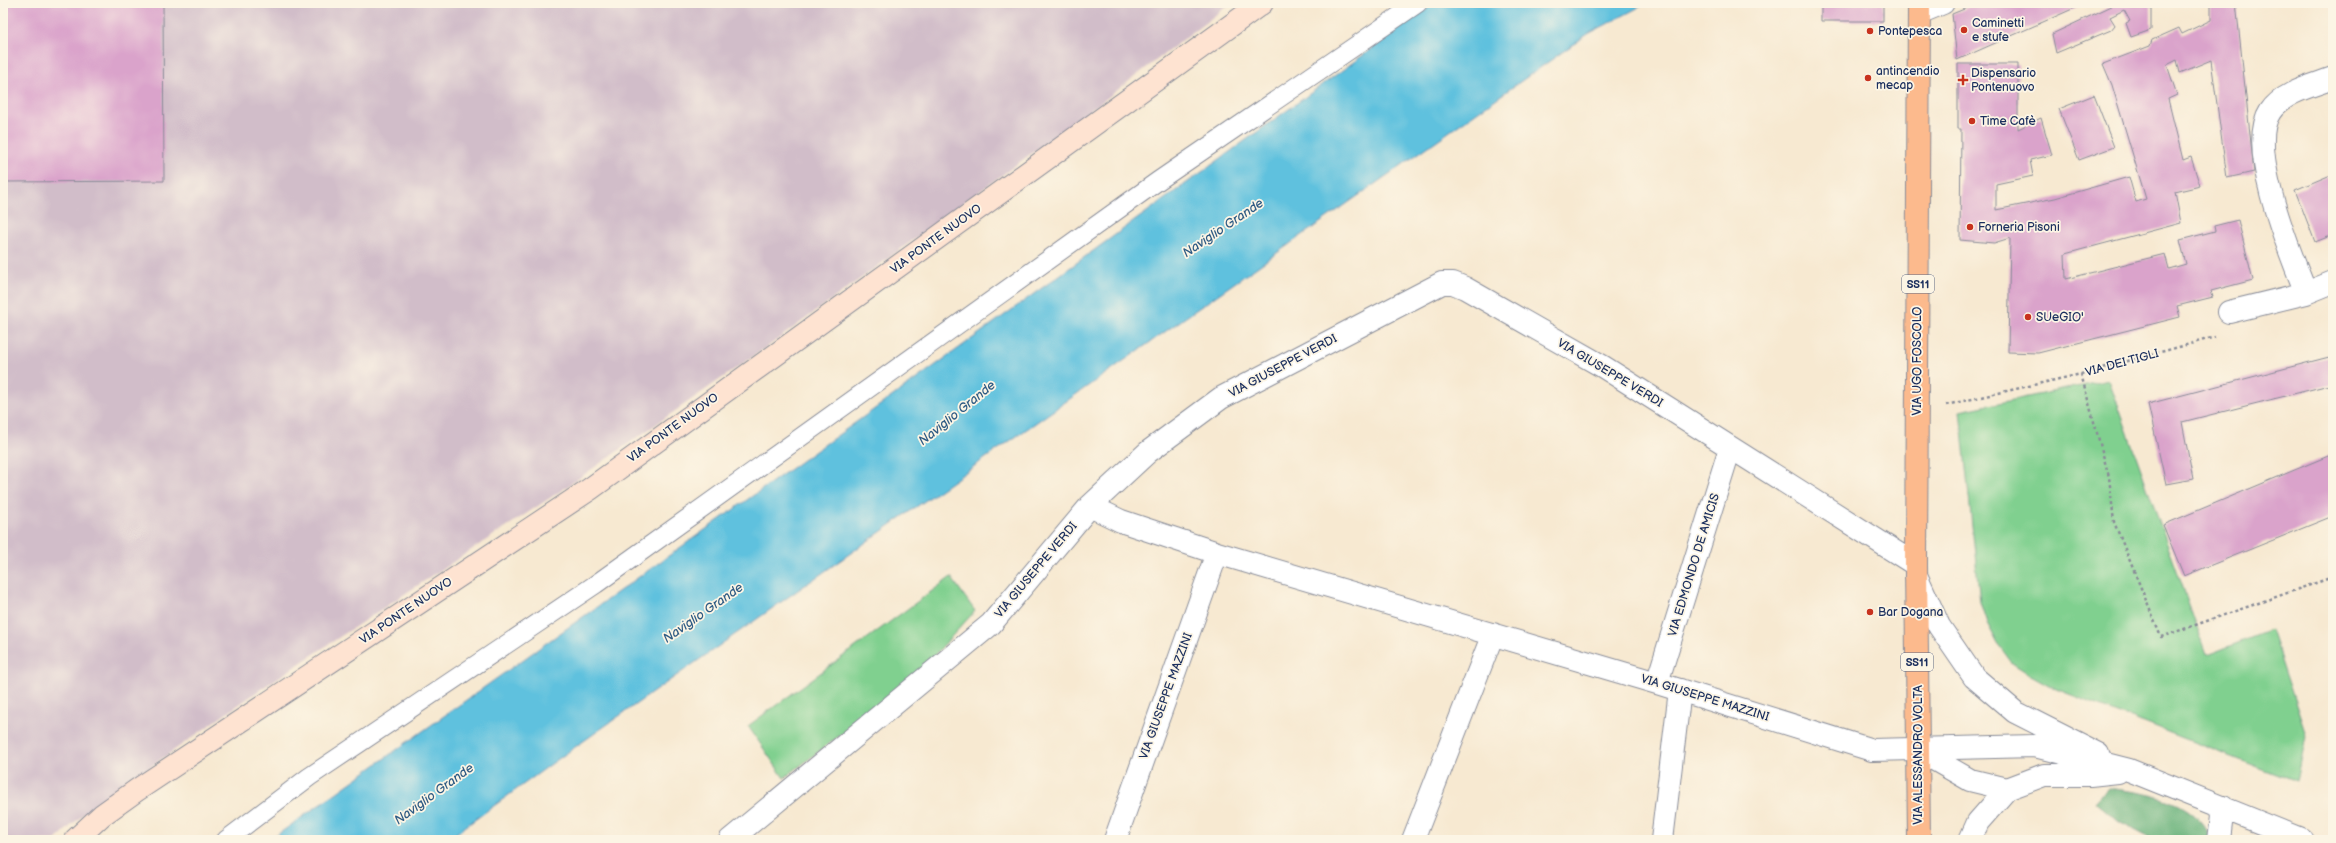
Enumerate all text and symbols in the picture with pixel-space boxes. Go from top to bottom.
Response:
place label: Caminetti e stufe [1972,16,2024,45]
place label: Pontepesca [1878,24,1942,39]
marker: Caminetti e stufe [1959,25,1969,35]
marker: Pontepesca [1865,26,1875,36]
place label: antincendio mecap [1876,64,1940,93]
place label: Dispensario Pontenuovo [1971,66,2036,95]
marker: antincendio mecap [1863,73,1873,83]
marker: Dispensario Pontenuovo [1958,75,1968,85]
place label: Time Cafè [1980,114,2036,129]
marker: Time Cafè [1967,116,1977,126]
water label: Naviglio Grande [1179,195,1267,261]
street label: VIA PONTE NUOVO [888,201,984,277]
place label: Forneria Pisoni [1978,220,2060,235]
marker: Forneria Pisoni [1965,222,1975,232]
road number: SS11 [1902,275,1934,293]
street label: VIA UGO FOSCOLO [1910,307,1925,415]
place label: SUeGIO' [2036,310,2084,325]
marker: SUeGIO' [2023,312,2033,322]
street label: VIA GIUSEPPE VERDI [1226,331,1340,401]
street label: VIA GIUSEPPE VERDI [1554,336,1666,411]
street label: VIA DEI TIGLI [2084,346,2161,380]
water label: Naviglio Grande [915,377,999,449]
street label: VIA PONTE NUOVO [625,390,721,466]
street label: VIA EDMONDO DE AMICIS [1665,492,1723,638]
street label: VIA GIUSEPPE VERDI [991,519,1081,621]
street label: VIA PONTE NUOVO [357,574,455,648]
water label: Naviglio Grande [660,579,747,647]
place label: Bar Dogana [1878,605,1943,620]
marker: Bar Dogana [1865,607,1875,617]
street label: VIA GIUSEPPE MAZZINI [1136,630,1196,761]
road number: SS11 [1901,653,1933,671]
street label: VIA GIUSEPPE MAZZINI [1639,671,1771,725]
street label: VIA ALESSANDRO VOLTA [1911,685,1926,825]
water label: Naviglio Grande [391,760,477,828]

